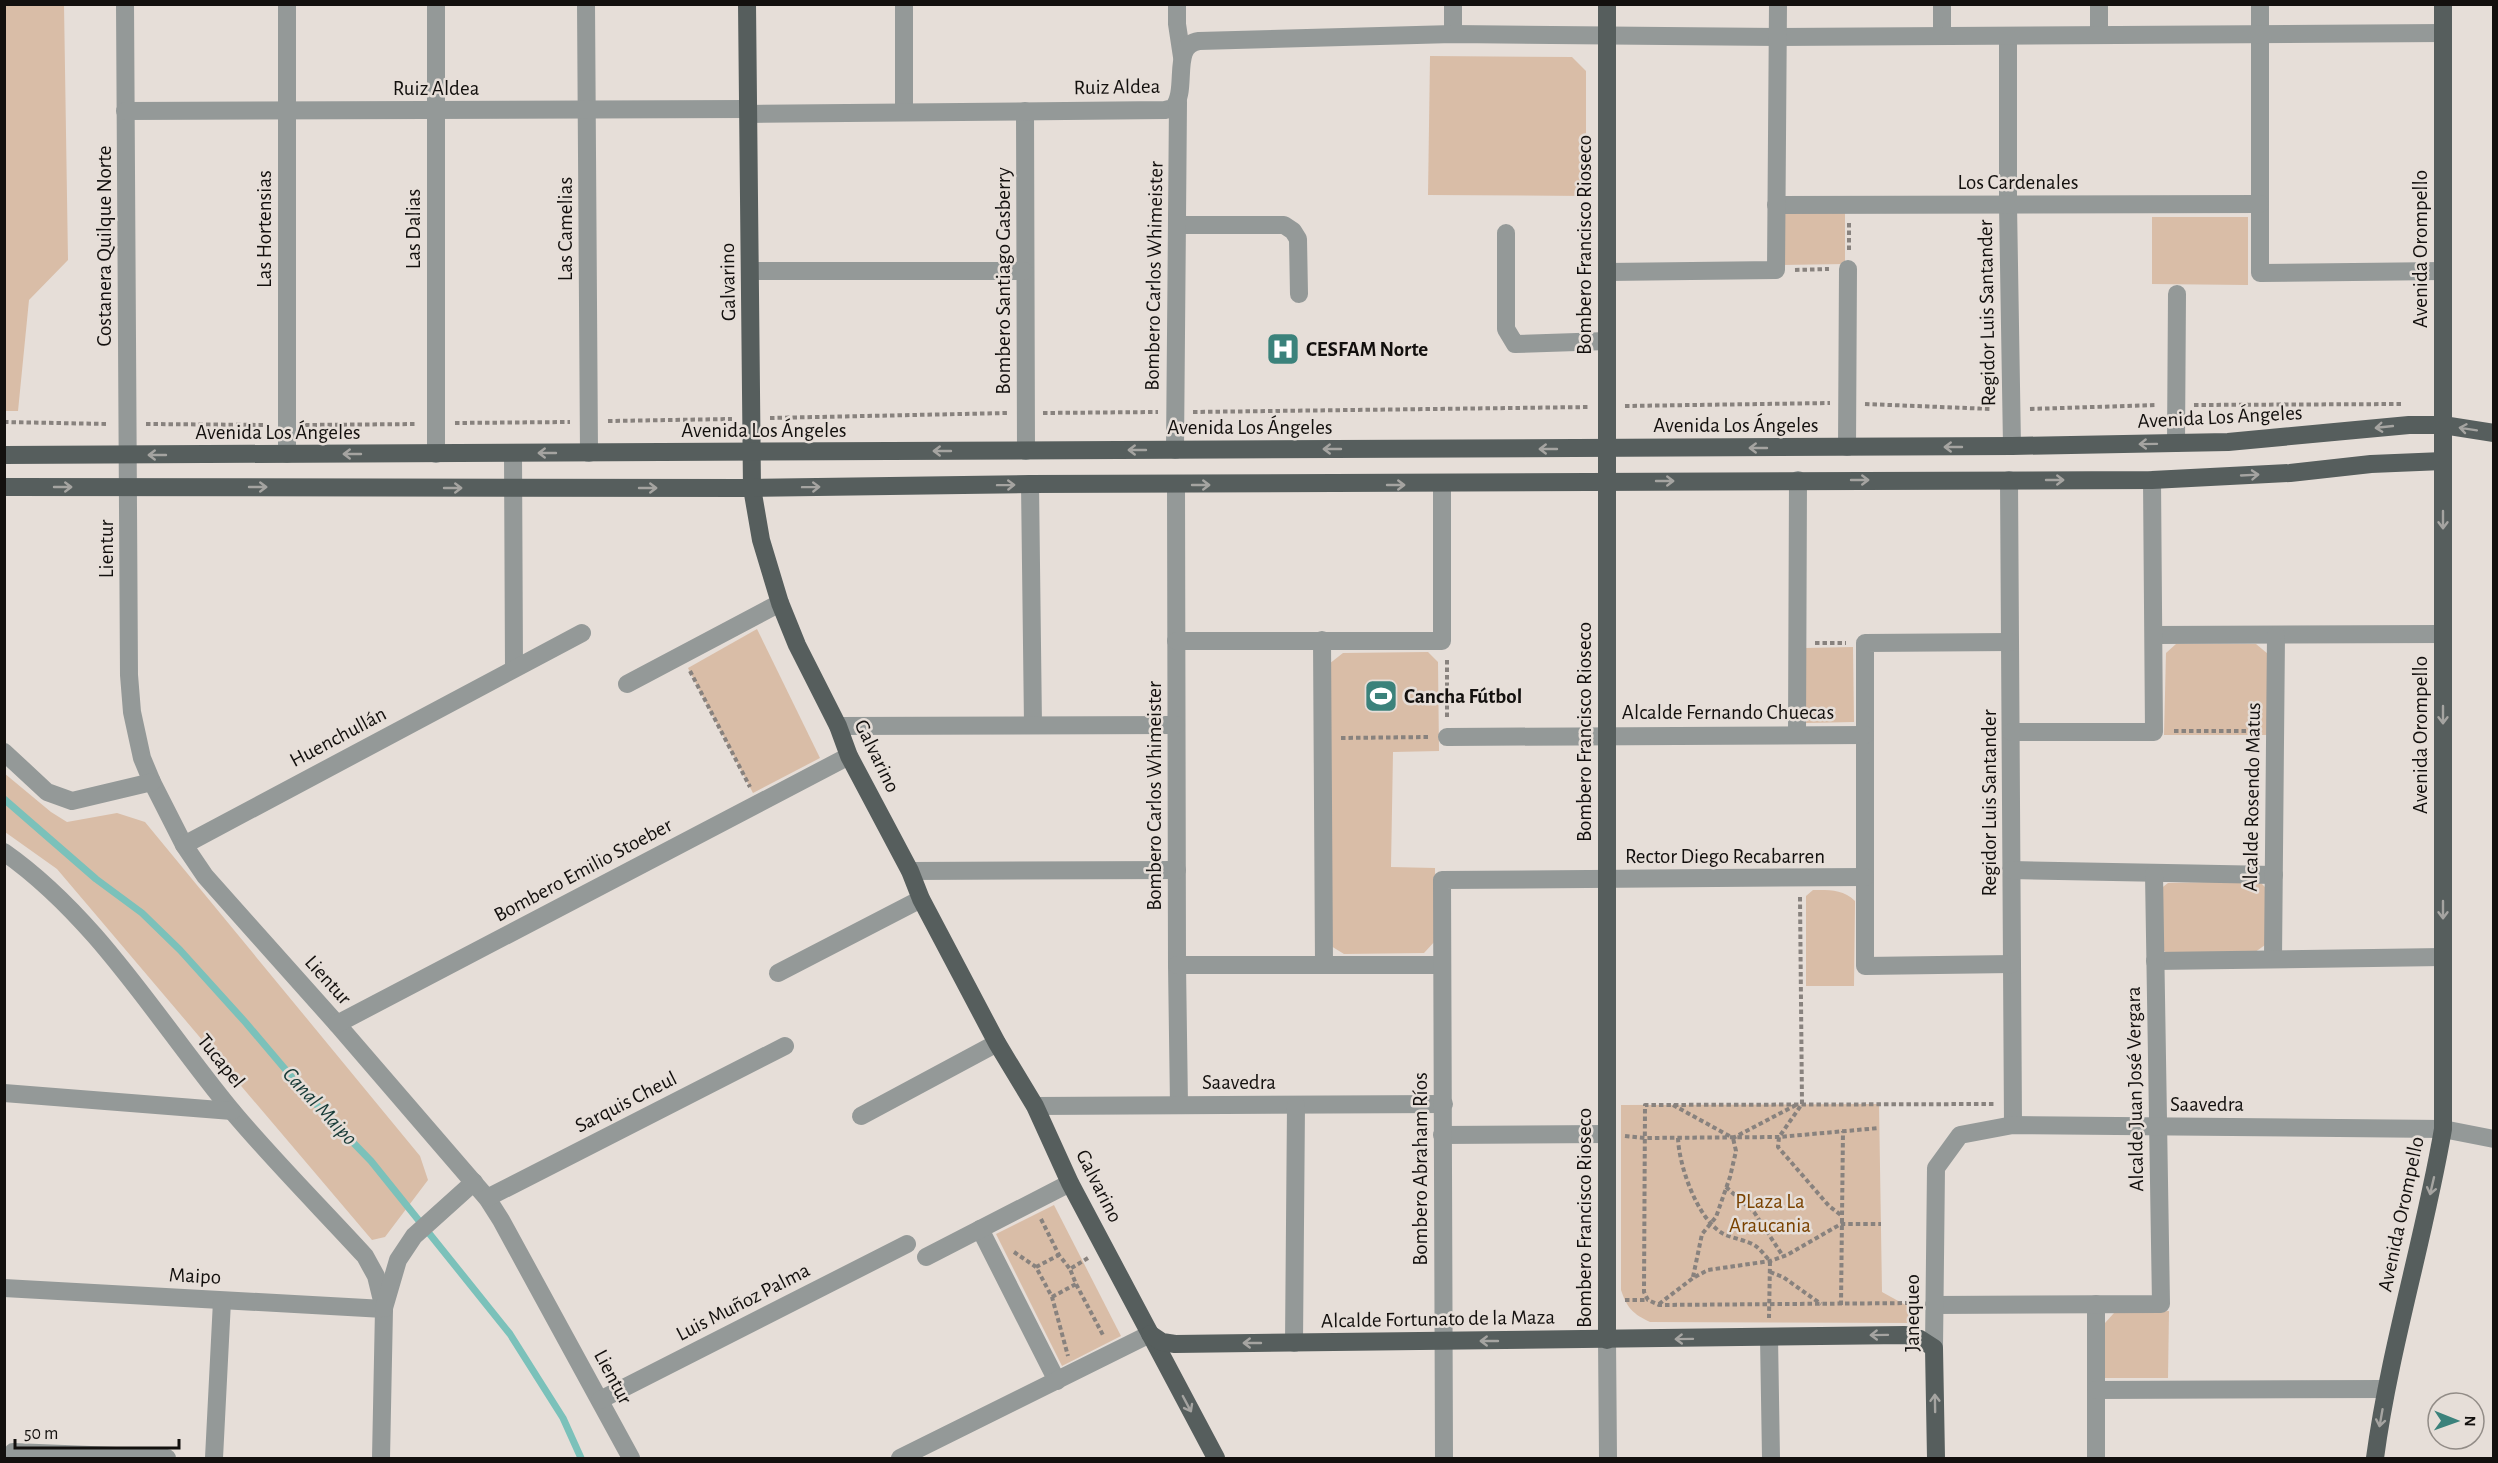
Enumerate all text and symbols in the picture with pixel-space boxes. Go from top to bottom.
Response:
street label: Ruiz Aldea [1073,76,1161,98]
street label: Ruiz Aldea [393,78,480,99]
street label: Bombero Francisco Rioseco [1574,135,1595,355]
street label: Costanera Quilque Norte [94,146,115,346]
street label: Bombero Carlos Whimeister [1141,161,1167,391]
street label: Bombero Santiago Gasberry [993,167,1014,395]
street label: Las Hortensias [254,170,275,288]
street label: Avenida Orompello [2410,170,2431,328]
street label: Los Cardenales [1958,172,2078,193]
street label: Las Camelias [555,177,576,281]
street label: Las Dalias [403,189,424,269]
street label: Regidor Luis Santander [1975,219,1999,407]
street label: Galvarino [717,243,739,321]
hospital icon: CESFAM Norte [1265,331,1301,367]
place label: CESFAM Norte [1306,339,1428,360]
street label: Avenida Los Ángeles [2137,400,2303,432]
street label: Avenida Los Ángeles [1653,413,1819,436]
street label: Avenida Los Ángeles [1167,415,1333,438]
street label: Avenida Los Ángeles [681,418,847,441]
street label: Avenida Los Ángeles [195,420,361,443]
one-way arrow [2375,422,2395,433]
one-way arrow [2459,424,2478,435]
one-way arrow [2139,438,2158,450]
one-way arrow [1944,441,1964,453]
one-way arrow [1749,442,1769,454]
one-way arrow [1323,443,1343,455]
one-way arrow [1539,443,1559,454]
one-way arrow [1128,444,1148,456]
one-way arrow [933,445,953,457]
one-way arrow [537,447,557,459]
one-way arrow [342,448,362,460]
one-way arrow [147,449,167,461]
one-way arrow [2240,469,2260,480]
one-way arrow [1850,474,1870,486]
one-way arrow [2045,474,2065,486]
one-way arrow [1655,475,1675,487]
one-way arrow [995,479,1015,491]
one-way arrow [1190,479,1210,491]
one-way arrow [1385,479,1405,491]
one-way arrow [52,481,72,493]
one-way arrow [247,481,267,493]
one-way arrow [442,482,462,494]
one-way arrow [637,482,657,494]
one-way arrow [800,482,820,493]
one-way arrow [2437,509,2449,529]
street label: Lientur [96,520,117,578]
street label: Bombero Francisco Rioseco [1574,622,1595,842]
street label: Avenida Orompello [2410,656,2431,814]
sports icon: Cancha Fútbol [1363,678,1399,714]
street label: Bombero Carlos Whimeister [1144,681,1165,911]
place label: Cancha Fútbol [1404,686,1522,707]
street label: Alcalde Fernando Chuecas [1622,702,1834,723]
street label: Alcalde Rosendo Matus [2240,702,2264,892]
street label: Huenchullán [286,703,390,771]
one-way arrow [2437,704,2449,724]
street label: Regidor Luis Santander [1979,709,2000,896]
street label: Galvarino [850,716,904,796]
street label: Bombero Emilio Stoeber [490,814,676,926]
street label: Rector Diego Recabarren [1625,846,1825,867]
one-way arrow [2437,899,2449,919]
street label: Lientur [301,951,355,1009]
street label: Alcalde Juan José Vergara [2123,986,2147,1192]
street label: Tucapel [193,1030,249,1092]
water label: Canal Maipo [278,1063,361,1150]
street label: Sarquis Cheul [572,1067,680,1137]
street label: Saavedra [1202,1072,1276,1093]
street label: Bombero Abraham Ríos [1410,1072,1431,1266]
street label: Saavedra [2170,1094,2244,1115]
street label: Bombero Francisco Rioseco [1574,1108,1595,1328]
street label: Avenida Orompello [2374,1135,2428,1293]
street label: Galvarino [1072,1146,1126,1226]
one-way arrow [2426,1176,2437,1196]
park label: PLaza La Araucania [1729,1191,1811,1236]
street label: Luis Muñoz Palma [673,1259,814,1345]
street label: Maipo [168,1264,222,1288]
street label: Janequeo [1902,1274,1923,1352]
street label: Alcalde Fortunato de la Maza [1321,1306,1555,1332]
one-way arrow [1869,1330,1889,1341]
one-way arrow [1674,1333,1694,1344]
one-way arrow [1479,1335,1499,1347]
one-way arrow [1242,1337,1262,1349]
street label: Lientur [590,1346,636,1408]
north arrow [2426,1391,2486,1451]
one-way arrow [1929,1394,1941,1414]
one-way arrow [1181,1395,1193,1412]
one-way arrow [2375,1407,2386,1427]
scale bar [15,1412,178,1450]
text: N [2462,1416,2478,1427]
text: 50 m [24,1425,58,1443]

